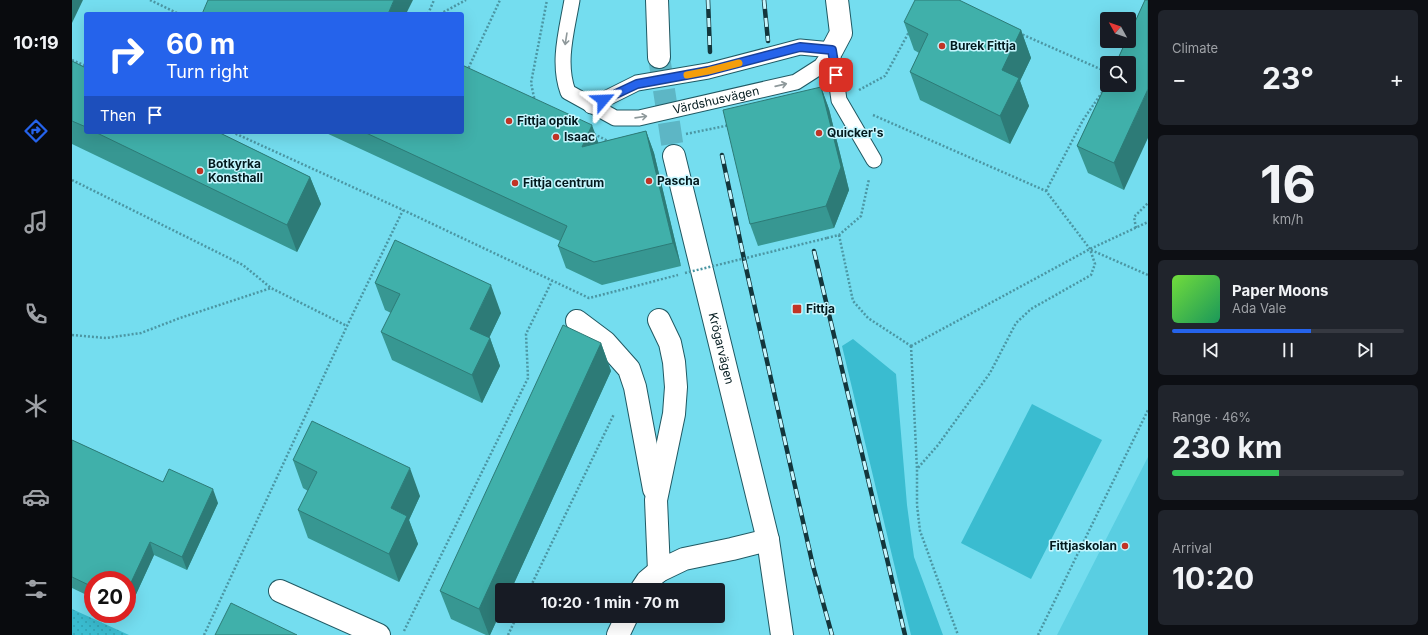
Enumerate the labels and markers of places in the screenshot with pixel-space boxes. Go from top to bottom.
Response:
place label: Burek Fittja [950,38,1016,53]
marker: Burek Fittja [937,41,947,51]
pin [819,58,853,92]
place label: Fittja optik [517,113,578,128]
marker: Fittja optik [504,116,514,126]
place label: Quicker's [827,125,884,140]
marker: Quicker's [814,128,824,138]
place label: Isaac [564,129,595,144]
marker: Isaac [551,132,561,142]
place label: Botkyrka Konsthall [208,156,263,185]
marker: Botkyrka Konsthall [195,166,205,176]
place label: Pascha [657,173,700,188]
place label: Fittja centrum [523,175,604,190]
marker: Pascha [644,176,654,186]
marker: Fittja centrum [510,178,520,188]
place label: Fittja [806,301,835,316]
marker: Fittja [791,303,803,315]
place label: Fittjaskolan [1050,538,1117,553]
marker: Fittjaskolan [1120,541,1130,551]

